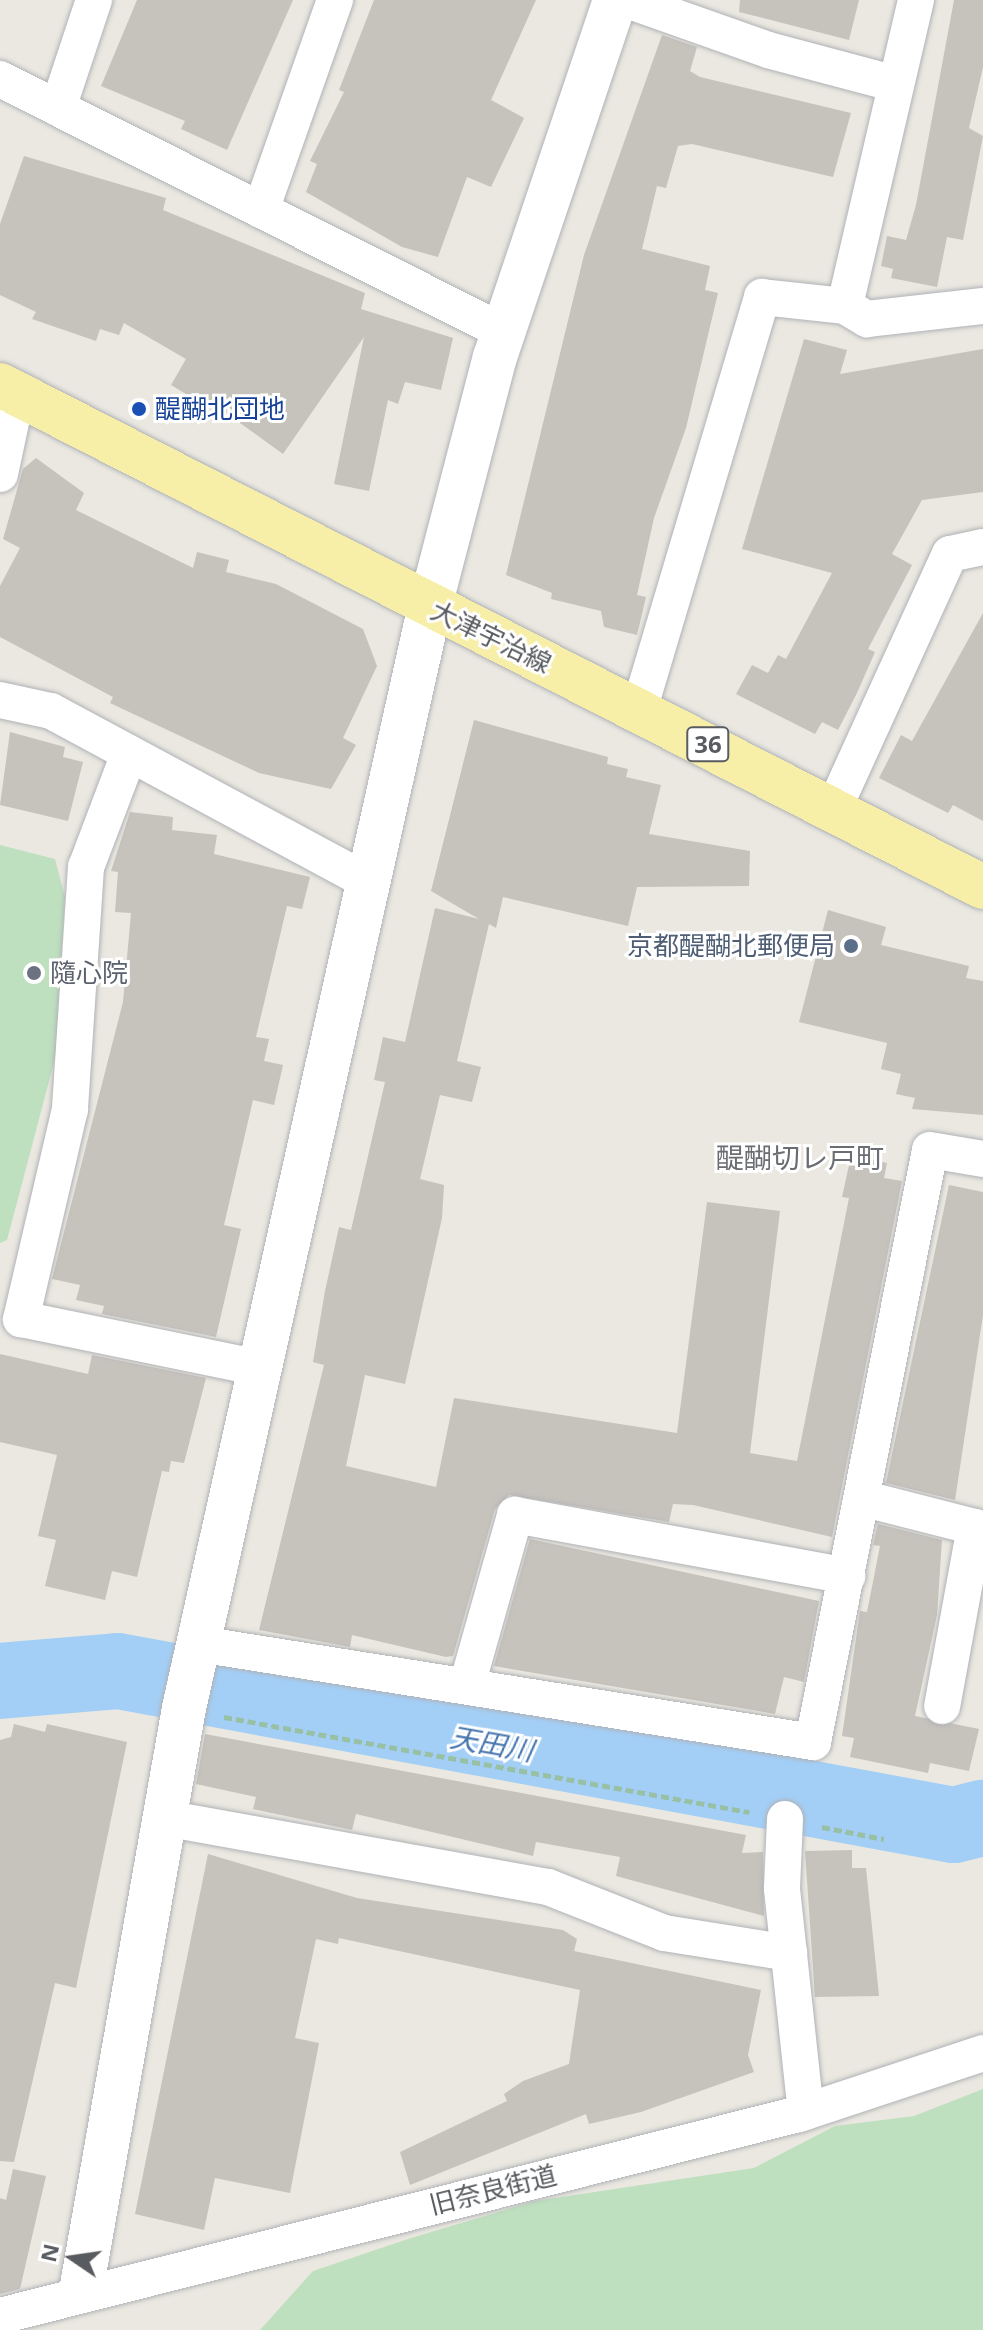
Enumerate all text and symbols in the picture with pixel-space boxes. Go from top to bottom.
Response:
place label: 醍醐北団地 [155,393,285,425]
marker: 醍醐北団地 [130,400,148,418]
street label: 大津宇治線 [426,594,556,680]
road number: 36 [686,724,730,764]
place label: 京都醍醐北郵便局 [627,930,835,962]
marker: 京都醍醐北郵便局 [842,937,860,955]
place label: 隨心院 [50,957,128,989]
marker: 隨心院 [25,964,43,982]
district label: 醍醐切レ戸町 [716,1140,884,1174]
water label: 天田川 [448,1719,536,1767]
street label: 旧奈良街道 [426,2159,560,2221]
north arrow [32,2218,112,2298]
text: N [32,2241,65,2265]

